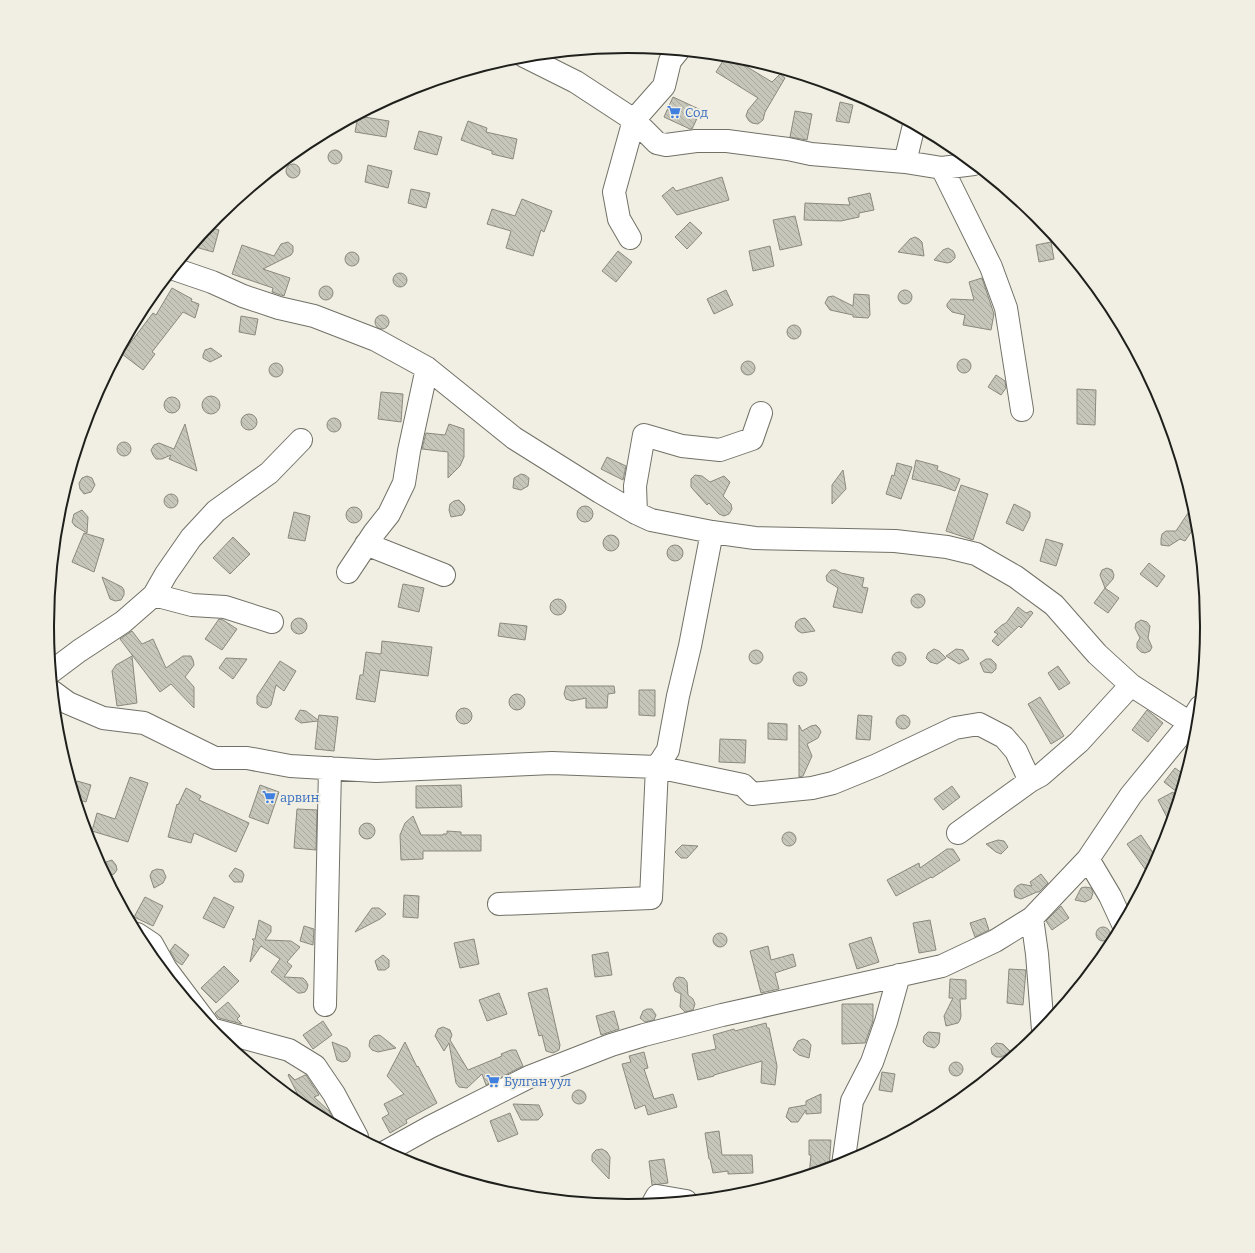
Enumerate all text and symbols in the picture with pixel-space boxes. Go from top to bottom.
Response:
supermarket icon: Сод [666,104,682,120]
place label: Сод [685,105,708,120]
supermarket icon: арвин [261,789,277,805]
place label: арвин [280,790,320,805]
supermarket icon: Булган уул [485,1073,501,1089]
place label: Булган уул [504,1074,571,1089]

